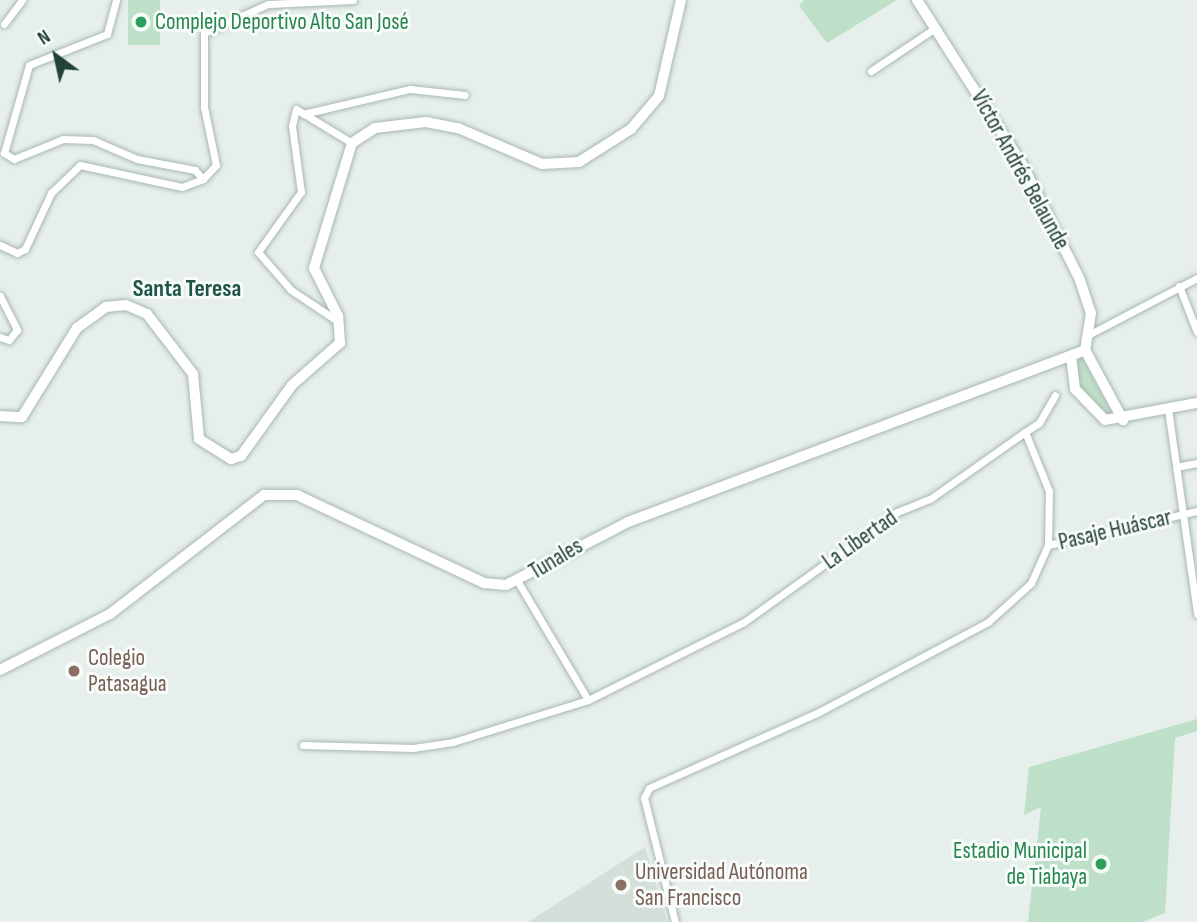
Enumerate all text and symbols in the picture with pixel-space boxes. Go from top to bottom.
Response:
place label: Complejo Deportivo Alto San José [155,8,409,36]
marker: Complejo Deportivo Alto San José [133,14,149,30]
north arrow [21,21,91,91]
text: N [34,26,55,50]
street label: Víctor Andrés Belaunde [965,85,1075,255]
district label: Santa Teresa [133,275,241,303]
street label: La Libertad [817,504,903,576]
street label: Pasaje Huáscar [1056,504,1174,556]
street label: Tunales [524,532,588,586]
place label: Colegio Patasagua [88,644,167,698]
marker: Colegio Patasagua [66,663,82,679]
place label: Estadio Municipal de Tiabaya [953,837,1087,891]
marker: Estadio Municipal de Tiabaya [1093,856,1109,872]
place label: Universidad Autónoma San Francisco [635,858,808,912]
marker: Universidad Autónoma San Francisco [613,877,629,893]

